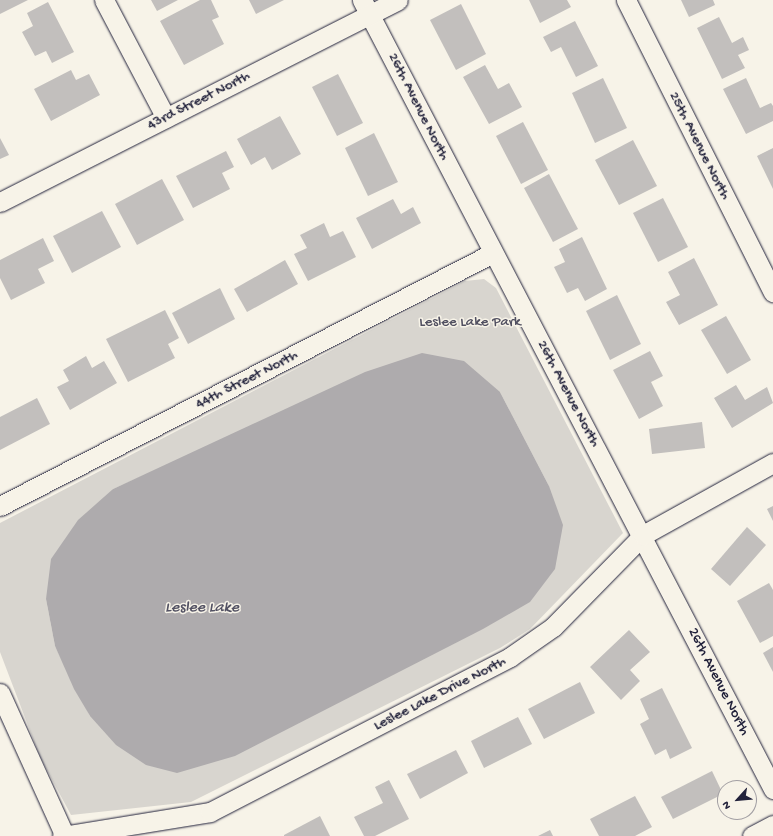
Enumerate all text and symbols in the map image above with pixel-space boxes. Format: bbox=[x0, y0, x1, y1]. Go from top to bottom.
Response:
street label: 26th Avenue North bbox=[383, 50, 453, 164]
street label: 43rd Street North bbox=[145, 67, 253, 135]
street label: 25th Avenue North bbox=[664, 89, 734, 203]
park label: Leslee Lake Park bbox=[419, 314, 521, 332]
street label: 26th Avenue North bbox=[532, 337, 604, 451]
street label: 44th Street North bbox=[193, 346, 301, 414]
water label: Leslee Lake bbox=[165, 599, 239, 619]
street label: 26th Avenue North bbox=[683, 625, 753, 739]
street label: Leslee Lake Drive North bbox=[371, 653, 509, 735]
north arrow bbox=[717, 780, 757, 820]
text: N bbox=[720, 799, 734, 811]

